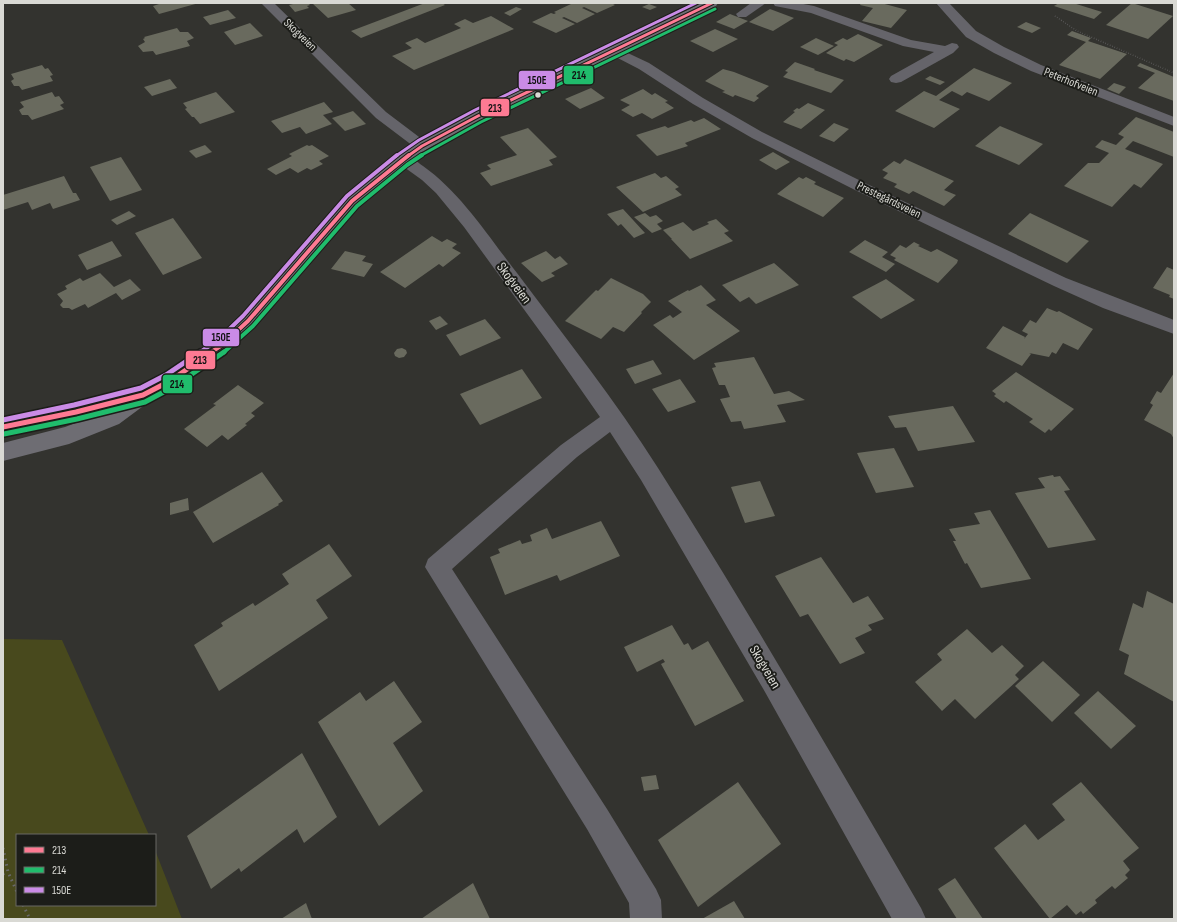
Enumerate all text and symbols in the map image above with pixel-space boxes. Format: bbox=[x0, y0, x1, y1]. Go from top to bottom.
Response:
street label: Skogveien bbox=[280, 15, 320, 55]
street label: Peterhofveien bbox=[1042, 64, 1100, 100]
line badge: 214 bbox=[563, 65, 594, 85]
text: 214 bbox=[572, 69, 586, 82]
line badge: 150E bbox=[518, 70, 556, 90]
text: 150E bbox=[527, 74, 547, 87]
unlabelled marker bbox=[533, 90, 543, 100]
line badge: 213 bbox=[480, 98, 510, 117]
text: 213 bbox=[488, 102, 502, 115]
street label: Prestegårdsveien bbox=[855, 178, 923, 222]
street label: Skogveien bbox=[493, 259, 535, 307]
line badge: 150E bbox=[202, 328, 240, 347]
text: 150E bbox=[211, 331, 231, 344]
line badge: 213 bbox=[185, 350, 216, 370]
text: 213 bbox=[193, 354, 207, 367]
line badge: 214 bbox=[162, 374, 193, 394]
text: 214 bbox=[170, 378, 184, 391]
street label: Skogveien bbox=[746, 642, 784, 692]
legend bbox=[16, 834, 156, 906]
text: 213 bbox=[52, 843, 66, 858]
text: 214 bbox=[52, 863, 66, 878]
text: 150E bbox=[52, 883, 71, 898]

